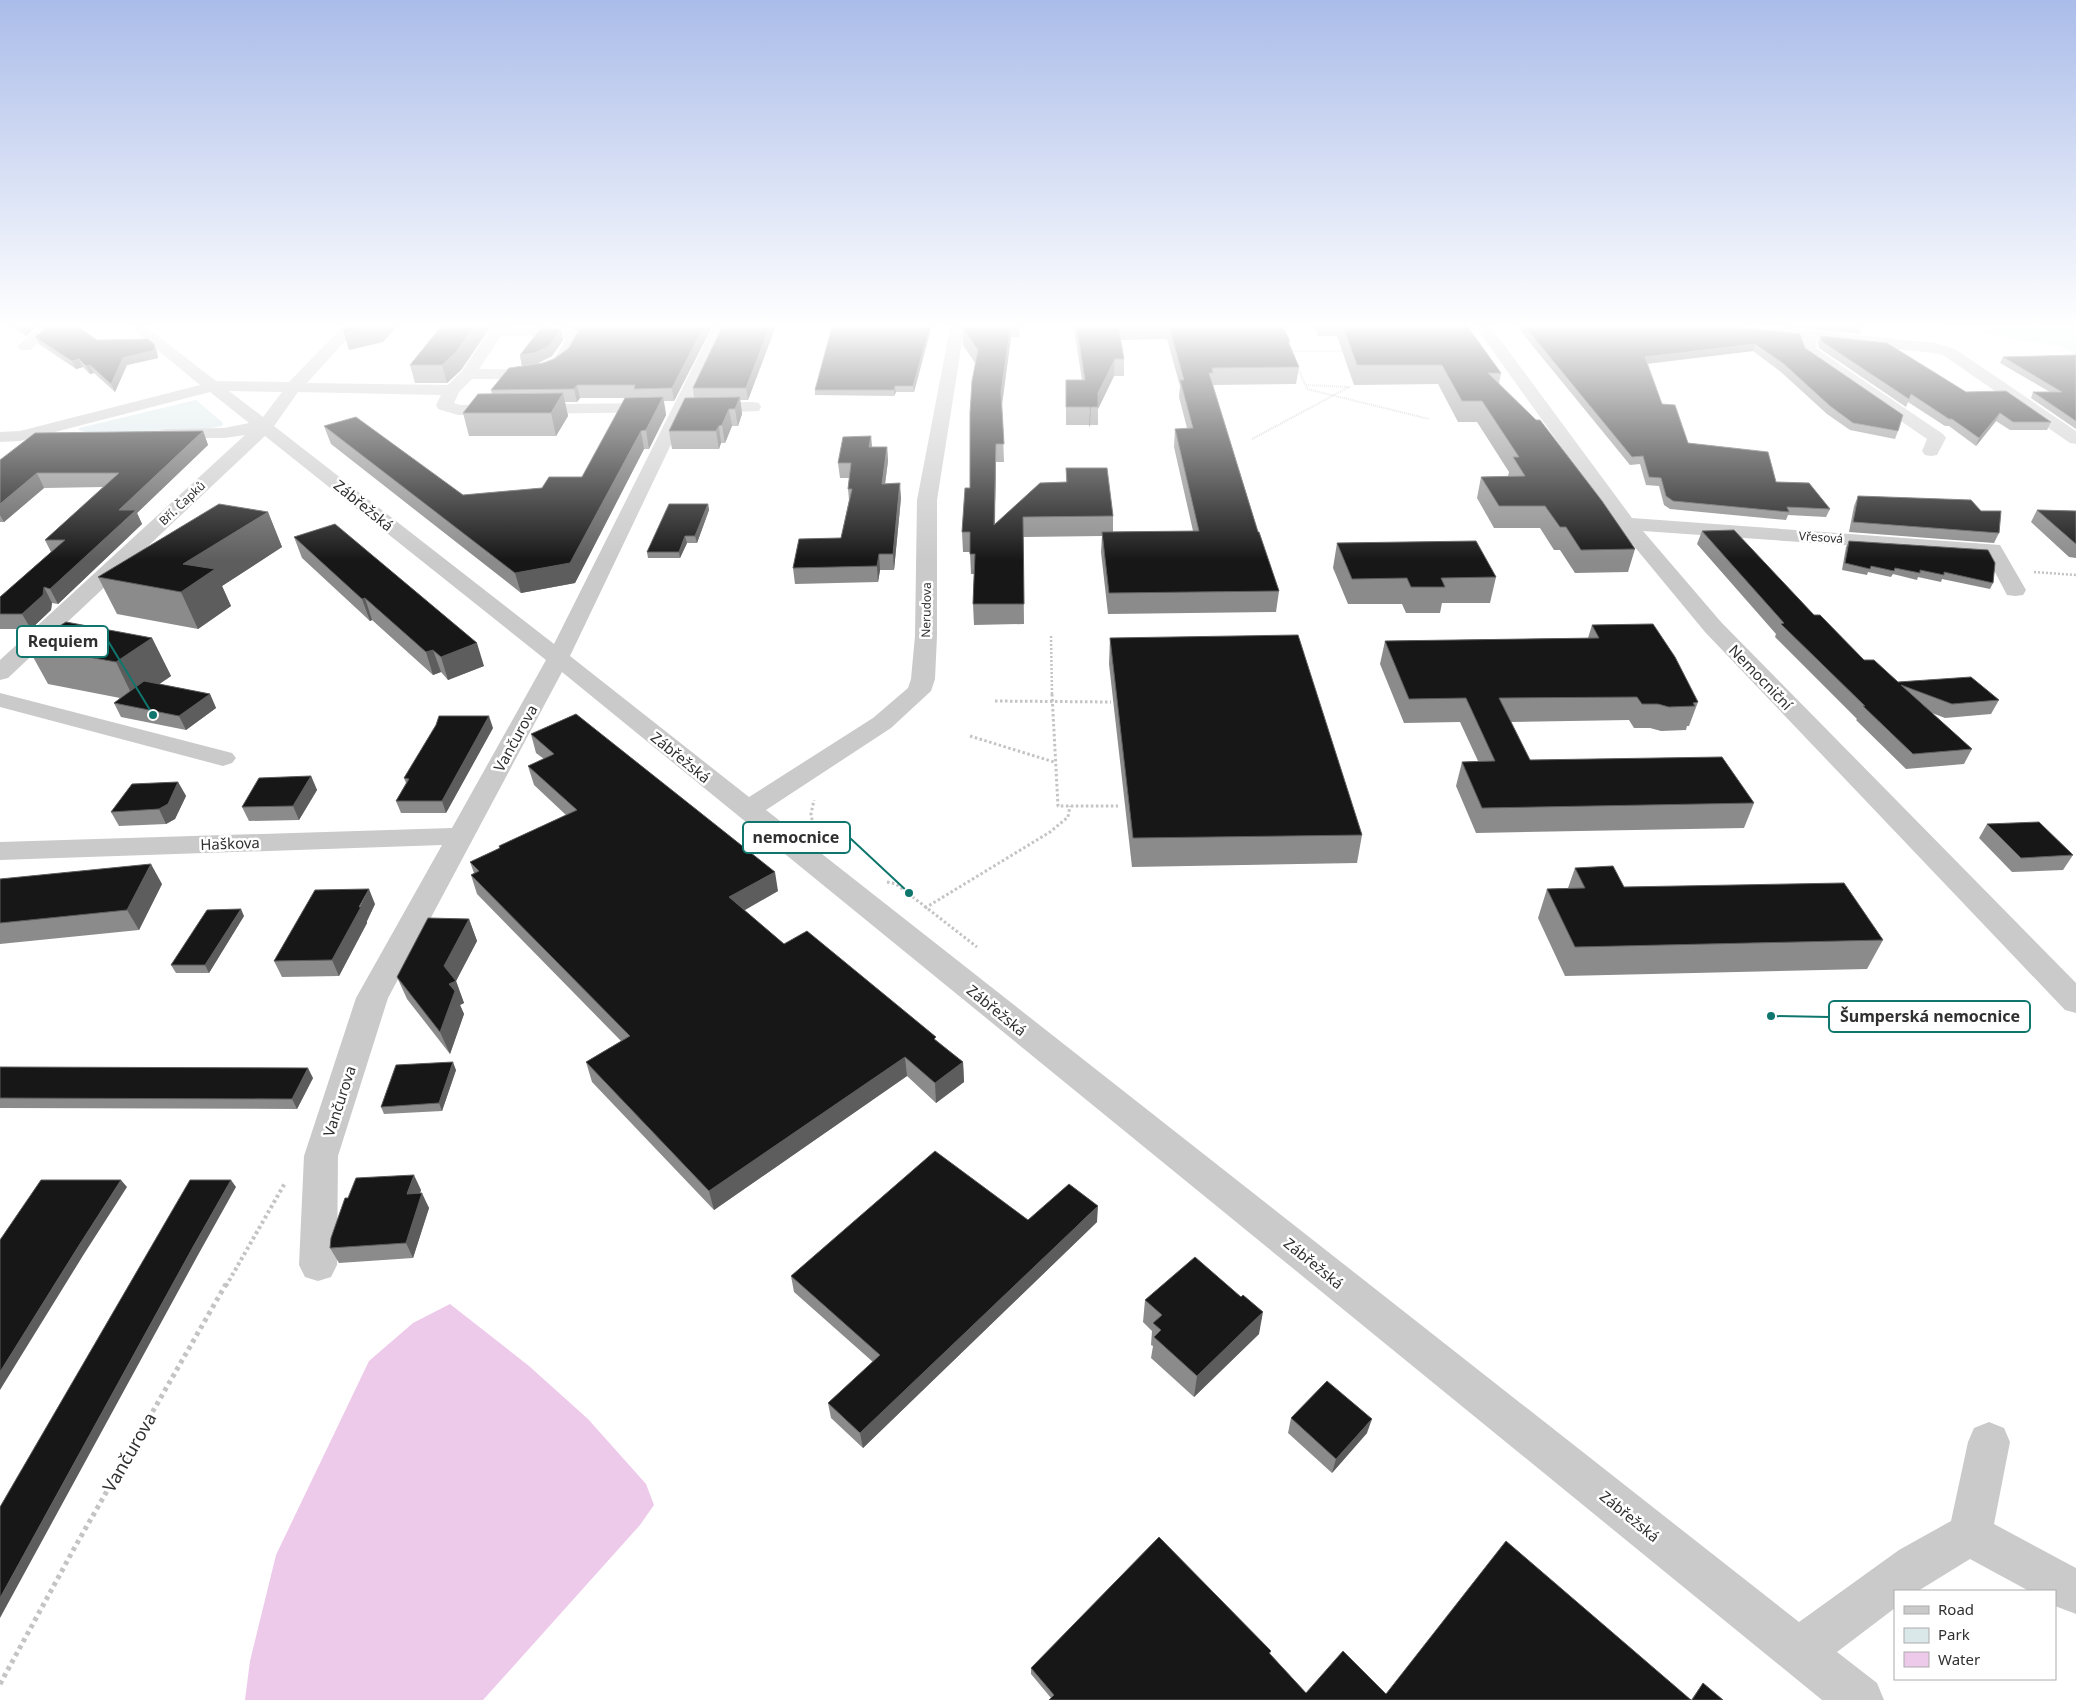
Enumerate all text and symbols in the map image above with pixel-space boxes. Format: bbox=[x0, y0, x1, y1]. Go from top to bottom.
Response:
street label: Zábřežská bbox=[330, 475, 398, 535]
street label: Bří. Čapků bbox=[155, 477, 209, 529]
street label: Vřesová bbox=[1798, 527, 1844, 547]
street label: Nerudova bbox=[917, 582, 935, 638]
callout: Requiem bbox=[17, 626, 108, 657]
text: Requiem bbox=[28, 630, 98, 652]
street label: Nemocniční bbox=[1725, 640, 1798, 715]
street label: Vančurova bbox=[488, 701, 542, 775]
street label: Zábřežská bbox=[647, 727, 715, 787]
callout: nemocnice bbox=[743, 822, 850, 853]
text: nemocnice bbox=[753, 826, 839, 848]
street label: Haškova bbox=[200, 832, 260, 854]
street label: Zábřežská bbox=[963, 980, 1031, 1040]
callout: Šumperská nemocnice bbox=[1829, 1001, 2030, 1032]
text: Šumperská nemocnice bbox=[1840, 1005, 2020, 1027]
street label: Vančurova bbox=[318, 1063, 360, 1139]
street label: Zábřežská bbox=[1280, 1233, 1348, 1293]
street label: Vančurova bbox=[97, 1408, 161, 1496]
street label: Zábřežská bbox=[1596, 1486, 1664, 1546]
legend bbox=[1894, 1590, 2056, 1680]
text: Road bbox=[1938, 1599, 1974, 1619]
text: Park bbox=[1938, 1624, 1970, 1644]
text: Water bbox=[1938, 1649, 1980, 1669]

